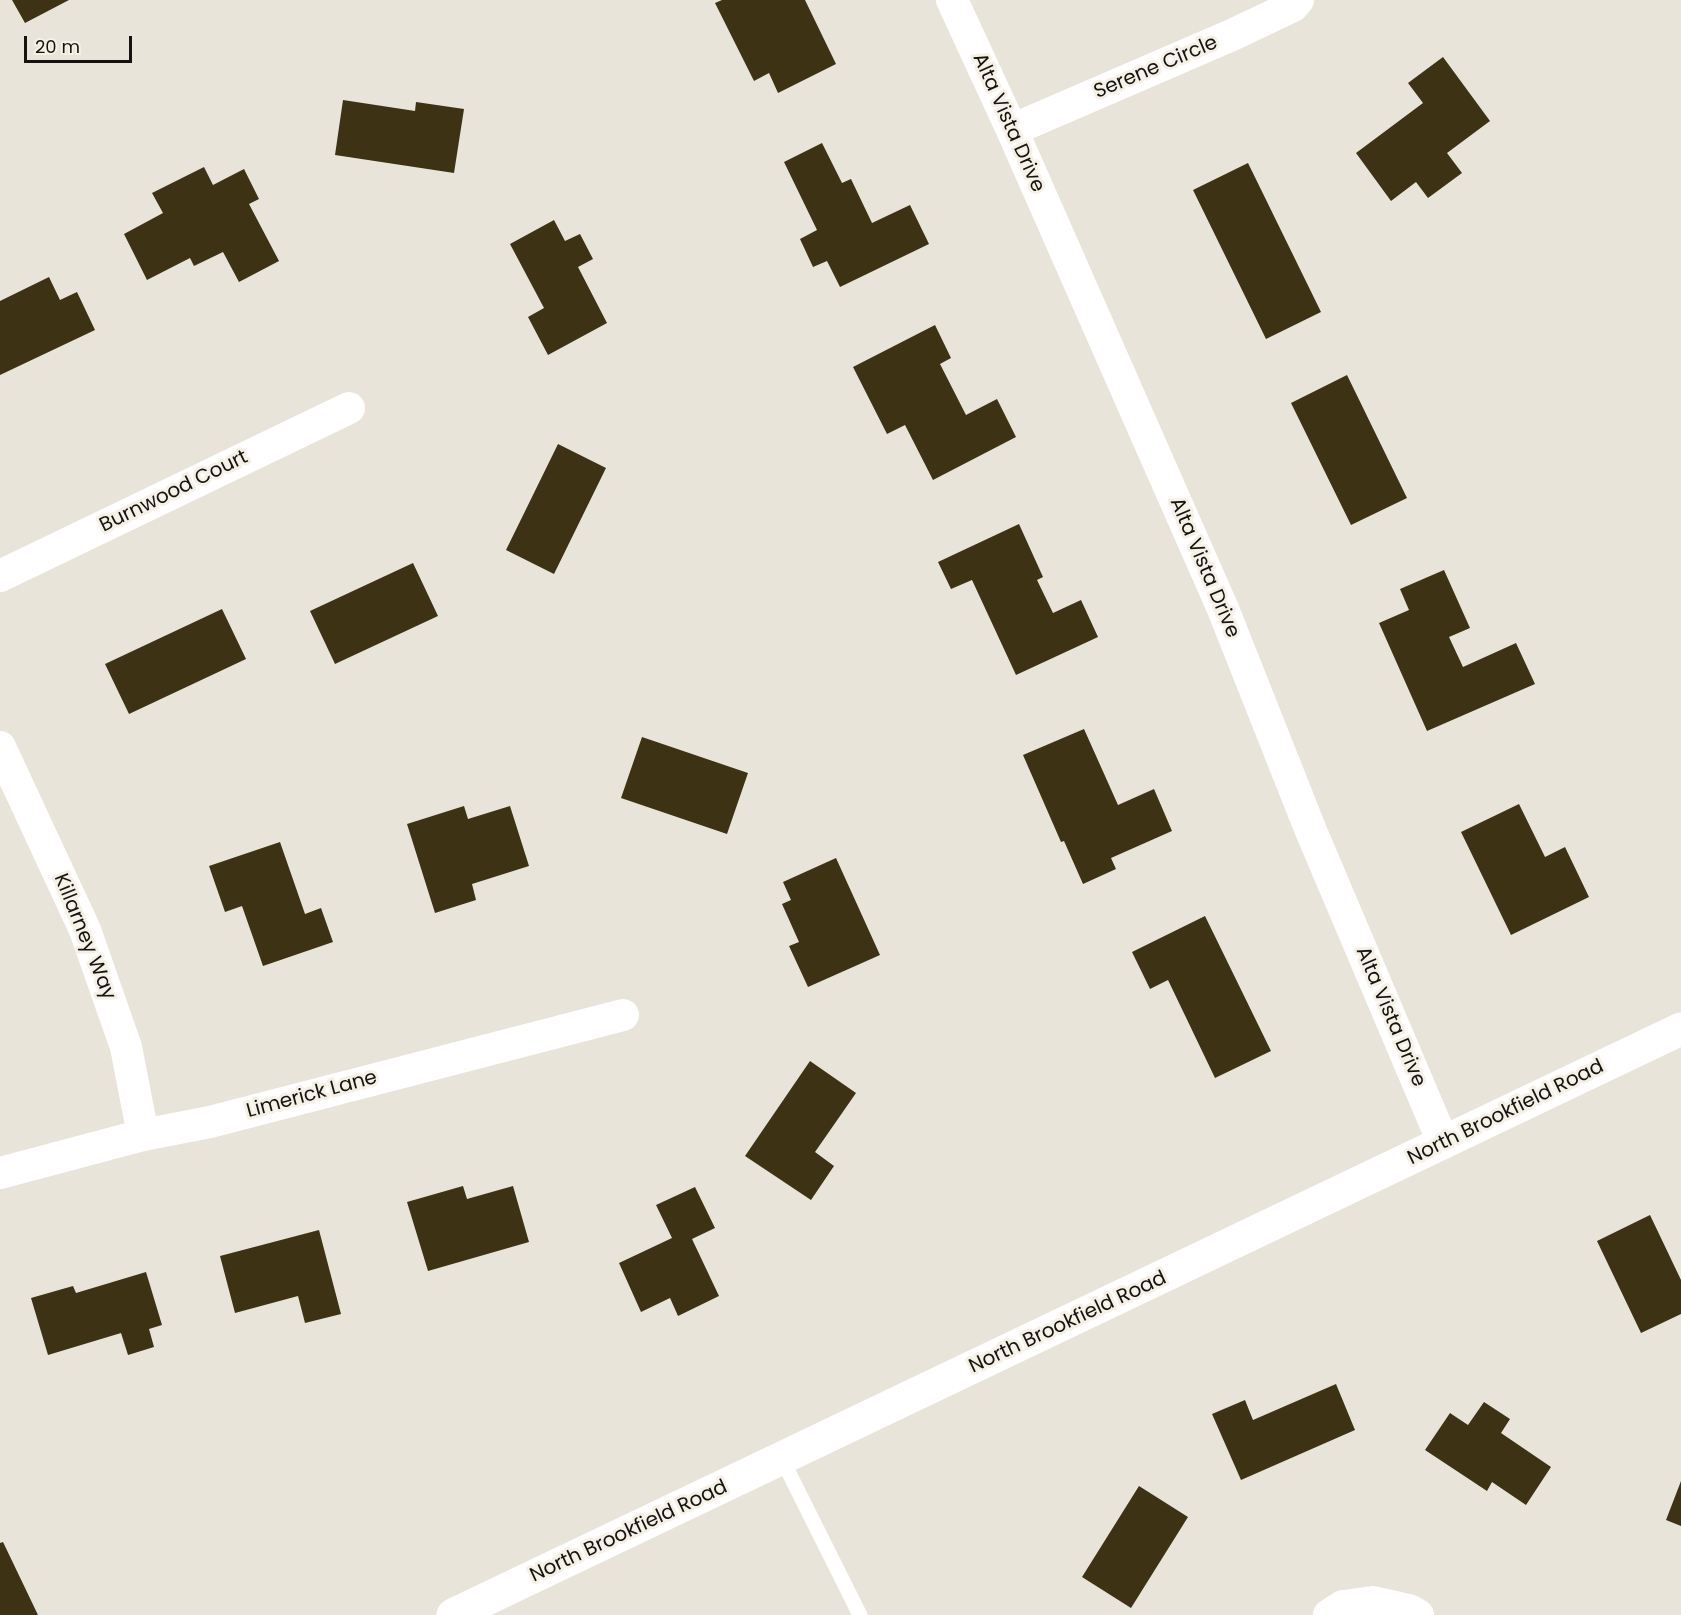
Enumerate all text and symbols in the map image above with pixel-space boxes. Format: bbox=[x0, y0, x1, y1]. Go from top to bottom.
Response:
scale bar bbox=[27, 24, 135, 62]
street label: Serene Circle bbox=[1091, 31, 1221, 105]
text: 20 m bbox=[35, 34, 80, 59]
street label: Alta Vista Drive bbox=[967, 50, 1049, 196]
street label: Burnwood Court bbox=[96, 446, 252, 538]
street label: Alta Vista Drive bbox=[1164, 494, 1244, 642]
street label: Killarney Way bbox=[48, 870, 120, 1004]
street label: Alta Vista Drive bbox=[1350, 943, 1430, 1091]
street label: North Brookfield Road bbox=[1404, 1055, 1608, 1171]
street label: Limerick Lane bbox=[244, 1066, 380, 1124]
street label: North Brookfield Road bbox=[965, 1267, 1171, 1379]
street label: North Brookfield Road bbox=[526, 1476, 732, 1588]

